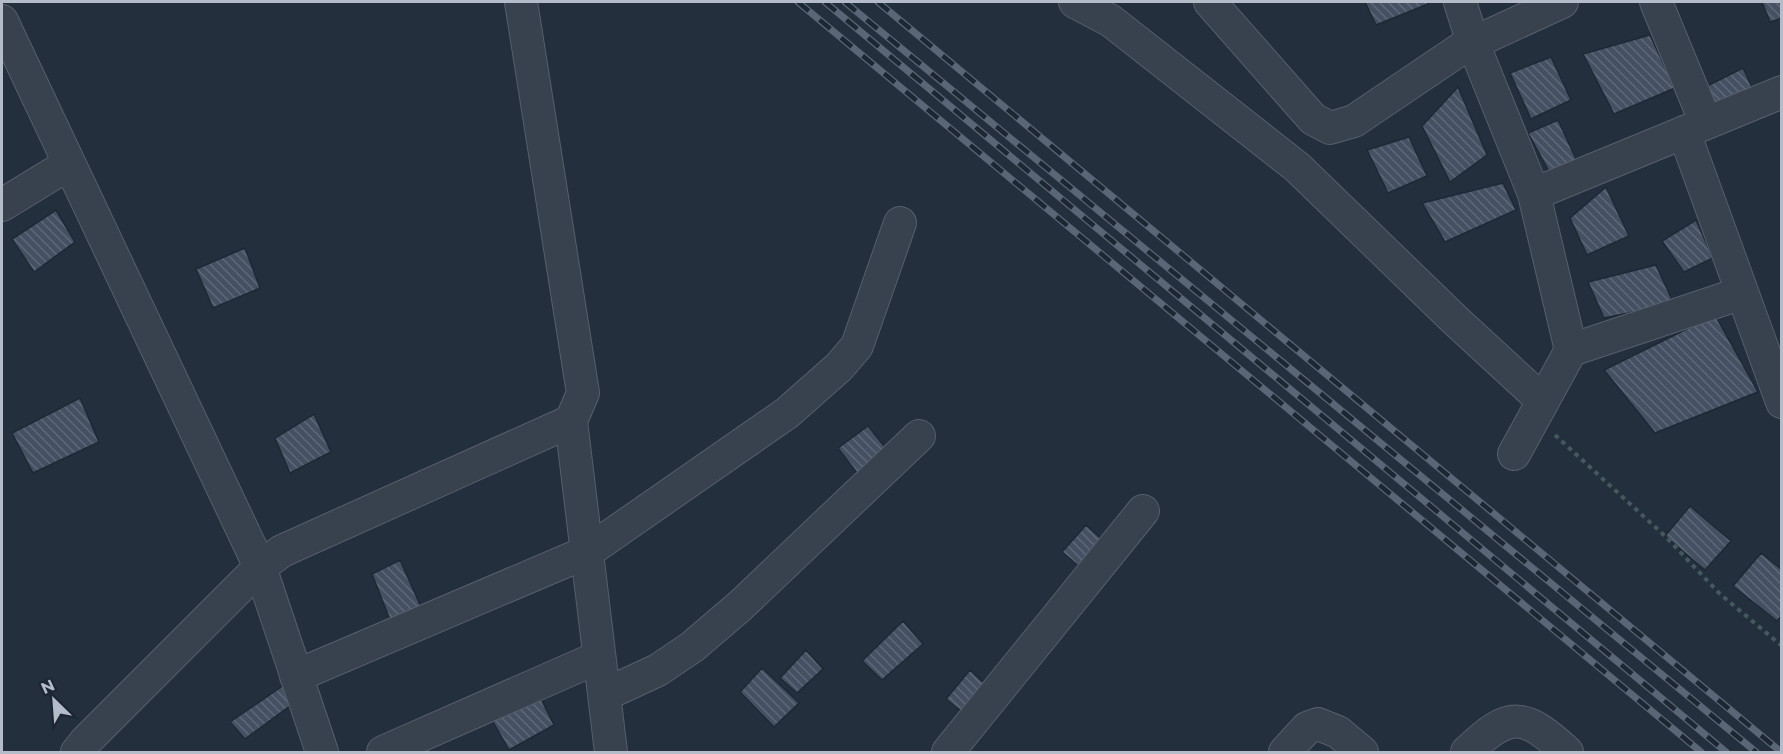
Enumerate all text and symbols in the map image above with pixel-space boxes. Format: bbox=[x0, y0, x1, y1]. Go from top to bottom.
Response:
north arrow bbox=[24, 670, 84, 730]
text: N bbox=[38, 676, 58, 698]

